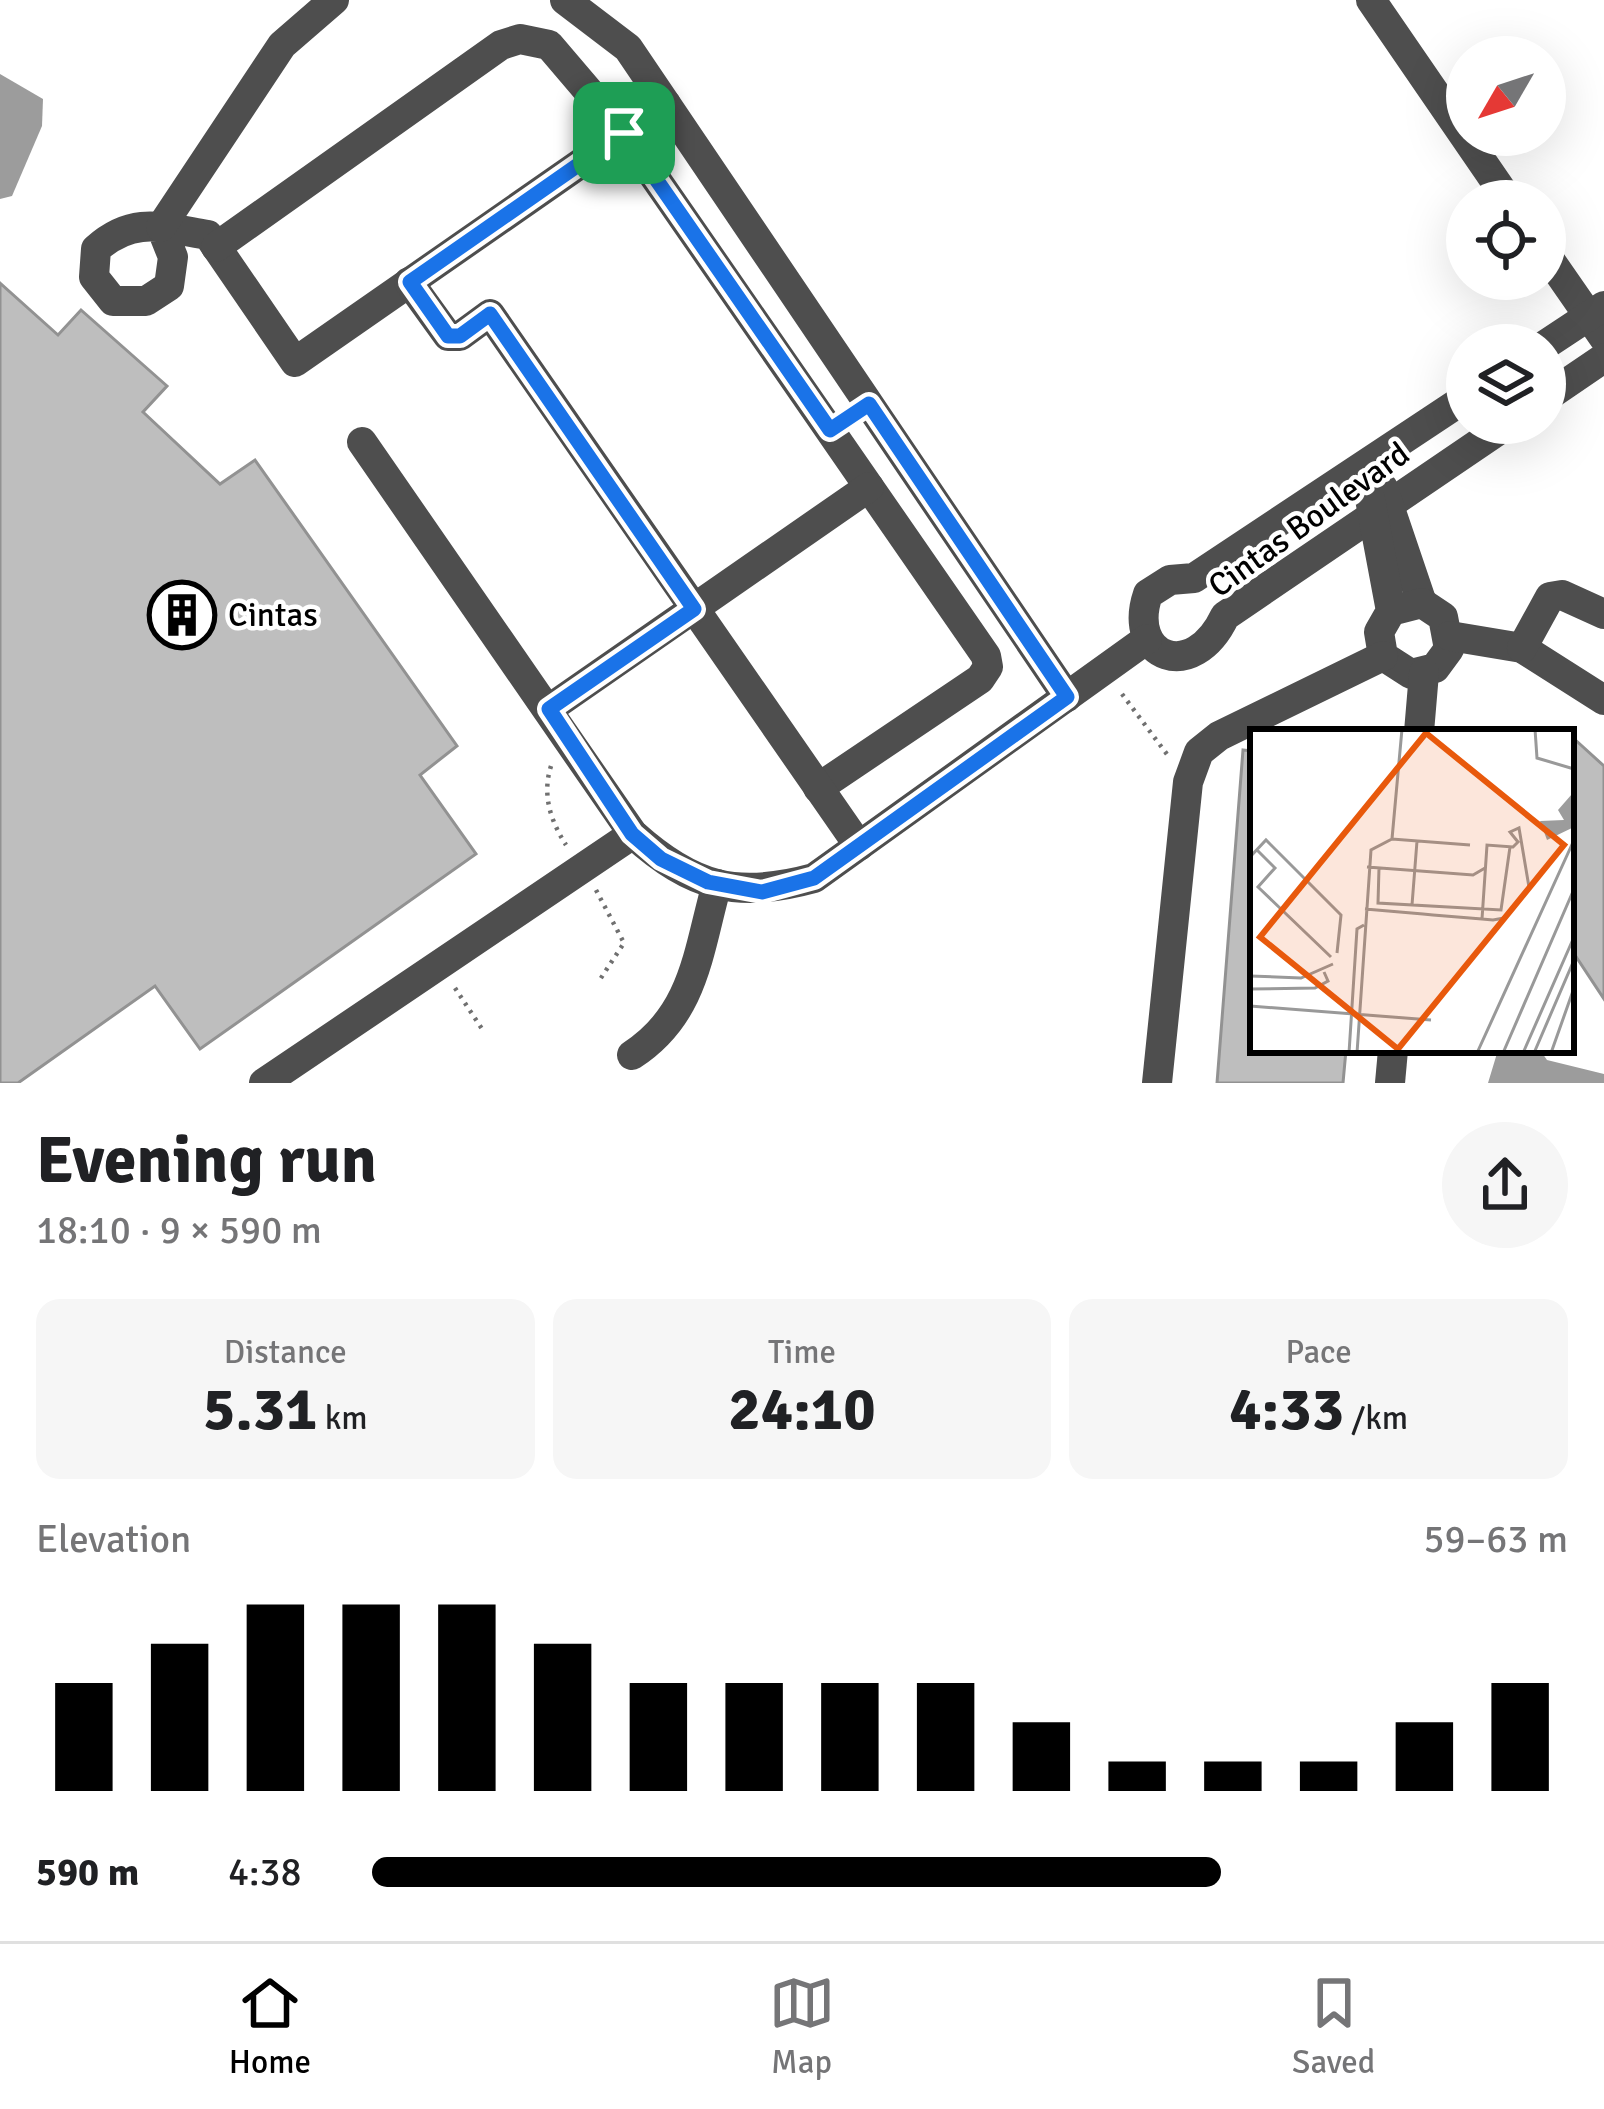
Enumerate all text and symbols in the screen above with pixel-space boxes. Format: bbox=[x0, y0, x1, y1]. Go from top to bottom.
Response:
north arrow bbox=[1446, 36, 1566, 156]
map controls bbox=[1446, 36, 1566, 444]
pin bbox=[573, 82, 675, 184]
icon: arrive bbox=[591, 100, 657, 166]
button: locate bbox=[1446, 180, 1566, 300]
button: layers bbox=[1446, 324, 1566, 444]
street label: Cintas Boulevard bbox=[1200, 433, 1418, 607]
building icon: Cintas bbox=[147, 580, 217, 650]
place label: Cintas bbox=[228, 595, 318, 636]
inset map bbox=[1250, 729, 1574, 1053]
text: Evening run bbox=[36, 1120, 377, 1201]
button: share bbox=[1442, 1122, 1568, 1248]
text: 18:10 · 9 × 590 m bbox=[36, 1206, 322, 1254]
text: Distance bbox=[224, 1332, 347, 1373]
text: Time bbox=[768, 1332, 836, 1373]
text: Pace bbox=[1285, 1332, 1352, 1373]
text: 5.31 bbox=[203, 1373, 317, 1447]
text: 24:10 bbox=[728, 1373, 876, 1447]
text: 4:33 bbox=[1229, 1373, 1344, 1447]
text: km bbox=[317, 1398, 368, 1439]
text: /km bbox=[1344, 1398, 1408, 1439]
text: Elevation bbox=[36, 1515, 191, 1563]
text: 59–63 m bbox=[1423, 1515, 1568, 1563]
text: 590 m bbox=[36, 1848, 139, 1896]
text: 4:38 bbox=[228, 1848, 302, 1896]
tab: Home bbox=[229, 1970, 311, 2083]
tab: Map bbox=[769, 1970, 835, 2083]
tab: Saved bbox=[1292, 1970, 1375, 2083]

